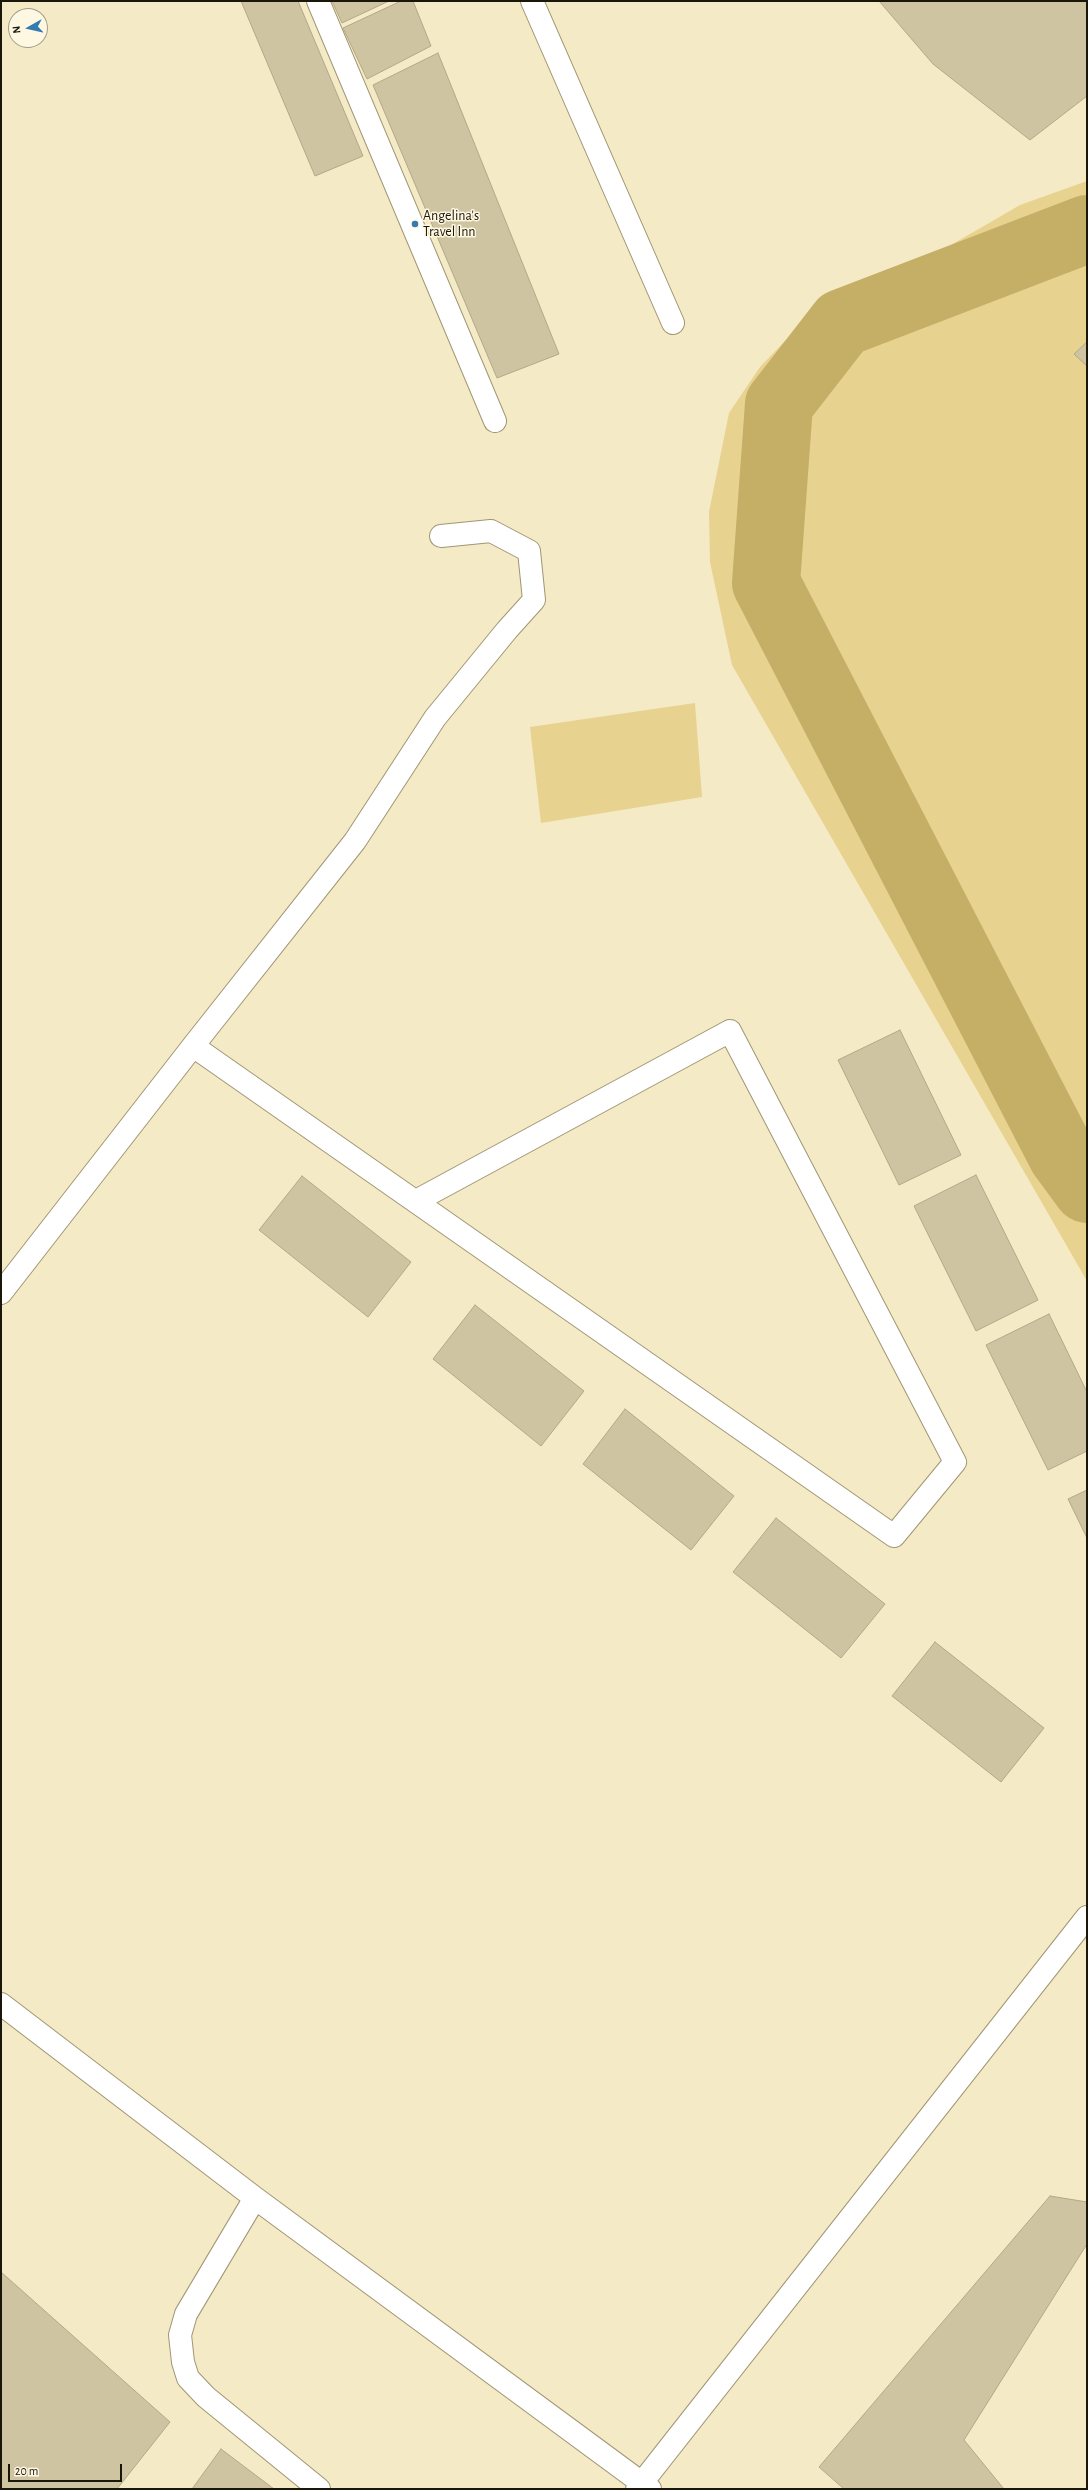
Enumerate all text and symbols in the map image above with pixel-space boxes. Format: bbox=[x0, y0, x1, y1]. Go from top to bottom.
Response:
north arrow bbox=[8, 8, 48, 48]
text: N bbox=[11, 25, 23, 34]
place label: Angelina's Travel Inn bbox=[423, 208, 479, 240]
marker: Angelina's Travel Inn bbox=[410, 219, 420, 229]
scale bar bbox=[10, 2456, 124, 2482]
text: 20 m bbox=[15, 2465, 38, 2477]

